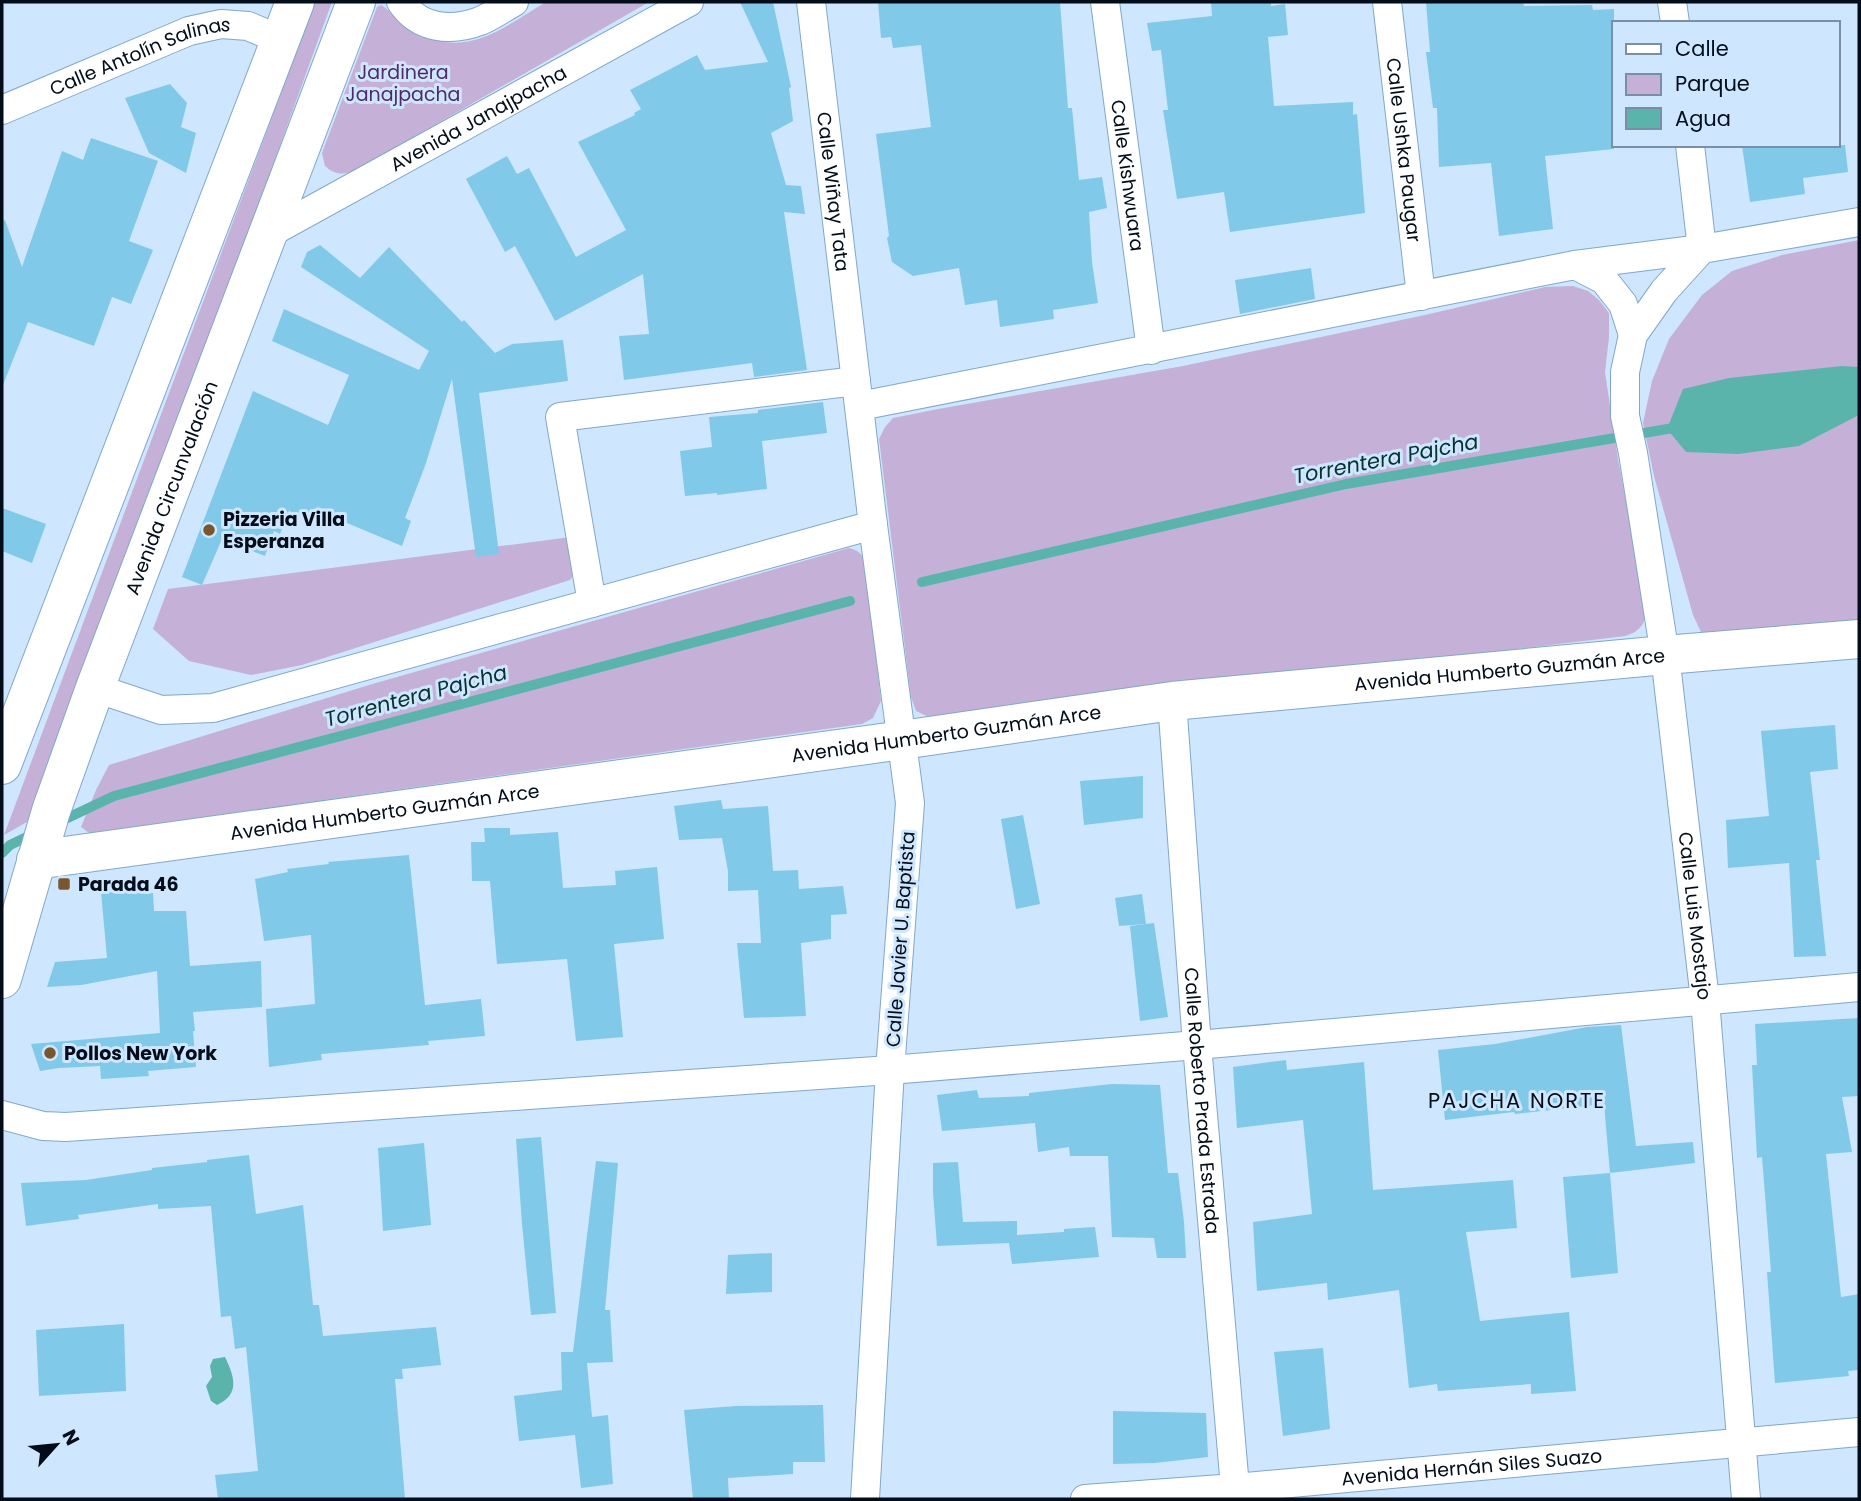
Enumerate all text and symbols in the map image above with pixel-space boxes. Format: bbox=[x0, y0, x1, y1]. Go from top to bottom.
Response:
street label: Calle Antolín Salinas bbox=[45, 11, 232, 102]
legend bbox=[1612, 21, 1840, 147]
text: Calle bbox=[1675, 34, 1729, 63]
street label: Calle Ushka Paugar bbox=[1380, 56, 1428, 244]
park label: Jardinera Janajpacha bbox=[346, 59, 460, 108]
street label: Avenida Janajpacha bbox=[385, 59, 572, 178]
text: Parque bbox=[1675, 69, 1750, 98]
street label: Calle Kishwuara bbox=[1104, 98, 1151, 253]
text: Agua bbox=[1675, 104, 1731, 133]
street label: Calle Wiñay Tata bbox=[810, 110, 856, 273]
street label: Avenida Circunvalación bbox=[119, 377, 225, 599]
water label: Torrentera Pajcha bbox=[1291, 426, 1481, 491]
place label: Pizzeria Villa Esperanza bbox=[223, 506, 345, 555]
marker: Pizzeria Villa Esperanza bbox=[201, 522, 217, 538]
street label: Avenida Humberto Guzmán Arce bbox=[1353, 642, 1666, 698]
water label: Torrentera Pajcha bbox=[321, 657, 510, 734]
street label: Avenida Humberto Guzmán Arce bbox=[790, 698, 1103, 769]
street label: Avenida Humberto Guzmán Arce bbox=[228, 777, 541, 847]
street label: Calle Javier U. Baptista bbox=[879, 830, 922, 1048]
street label: Calle Luis Mostajo bbox=[1672, 830, 1718, 1001]
place label: Parada 46 bbox=[78, 871, 179, 898]
marker: Parada 46 bbox=[56, 876, 72, 892]
street label: Calle Roberto Prada Estrada bbox=[1177, 967, 1226, 1235]
place label: Pollos New York bbox=[64, 1040, 217, 1067]
marker: Pollos New York bbox=[42, 1045, 58, 1061]
district label: PAJCHA NORTE bbox=[1428, 1086, 1606, 1115]
north arrow bbox=[21, 1410, 91, 1480]
text: N bbox=[55, 1425, 86, 1450]
street label: Avenida Hernán Siles Suazo bbox=[1340, 1442, 1603, 1492]

